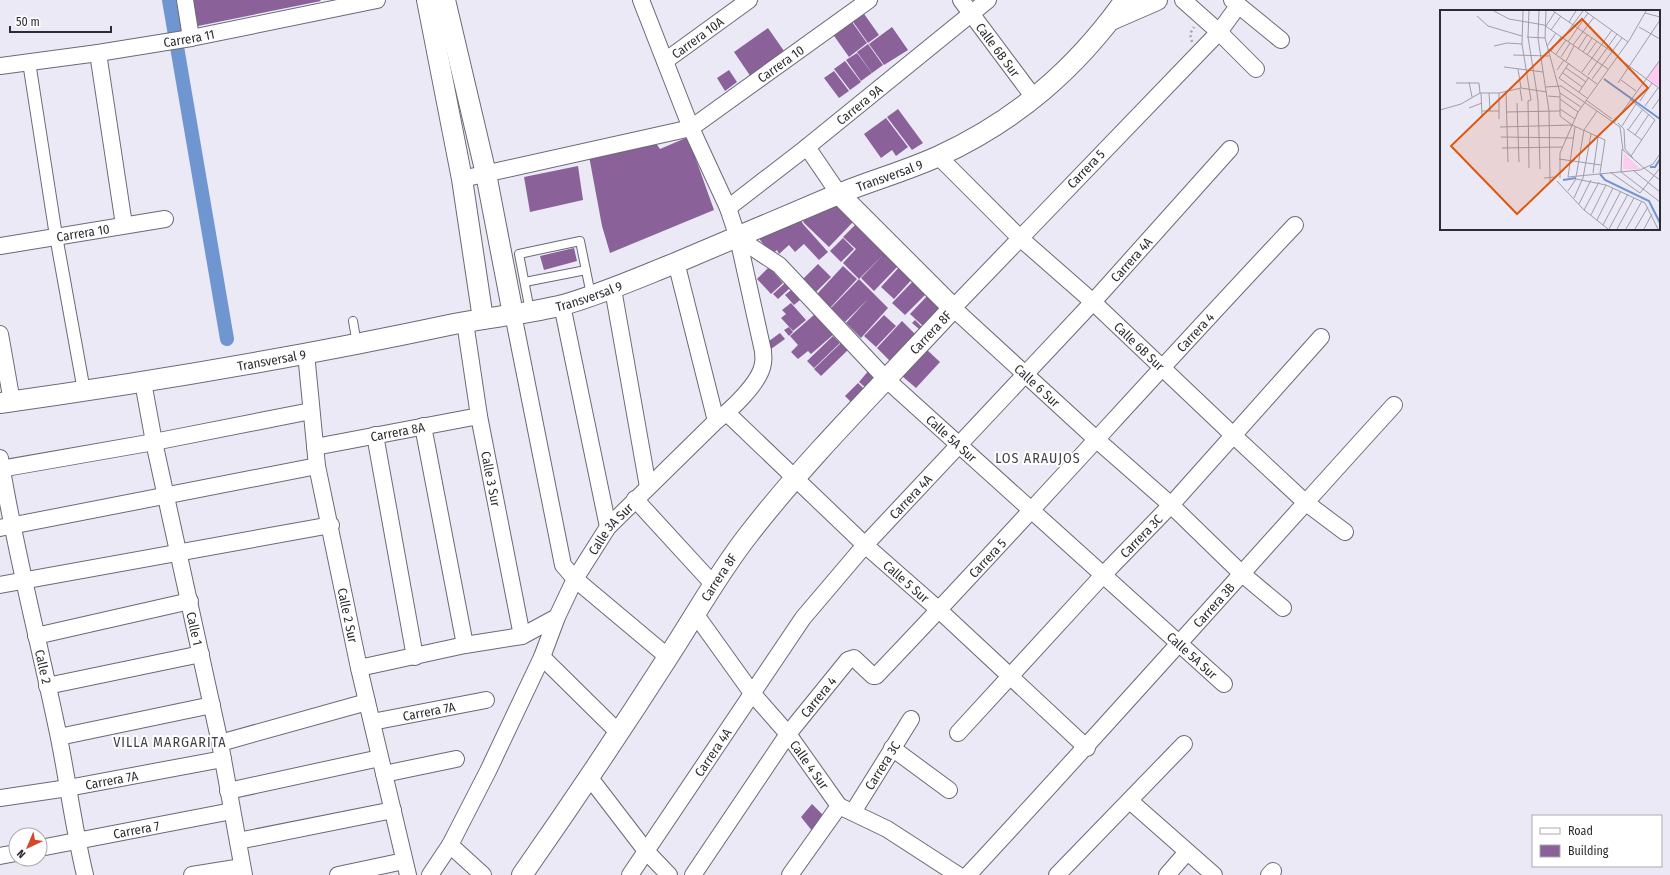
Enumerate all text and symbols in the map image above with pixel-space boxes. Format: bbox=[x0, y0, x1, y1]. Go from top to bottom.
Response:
scale bar bbox=[10, 8, 111, 34]
inset map bbox=[1440, 10, 1660, 230]
street label: Carrera 10A bbox=[669, 14, 726, 61]
text: 50 m bbox=[16, 15, 40, 29]
street label: Calle 6B Sur bbox=[973, 20, 1023, 80]
street label: Carrera 11 bbox=[162, 26, 216, 50]
street label: Carrera 10 bbox=[755, 42, 807, 85]
street label: Carrera 9A bbox=[833, 81, 885, 128]
street label: Carrera 5 bbox=[1064, 147, 1108, 191]
street label: Transversal 9 bbox=[854, 156, 925, 194]
street label: Carrera 10 bbox=[55, 221, 111, 244]
street label: Carrera 4A bbox=[1107, 234, 1155, 285]
street label: Transversal 9 bbox=[554, 278, 624, 314]
street label: Carrera 8F bbox=[906, 307, 954, 357]
street label: Carrera 4 bbox=[1173, 309, 1217, 355]
street label: Calle 6B Sur bbox=[1111, 319, 1168, 374]
street label: Transversal 9 bbox=[236, 346, 307, 373]
street label: Calle 6 Sur bbox=[1012, 361, 1064, 410]
street label: Calle 5A Sur bbox=[923, 412, 980, 465]
street label: Carrera 8A bbox=[369, 419, 426, 444]
street label: Calle 3 Sur bbox=[479, 450, 504, 508]
district label: LOS ARAUJOS bbox=[995, 450, 1081, 467]
street label: Carrera 4A bbox=[886, 471, 935, 522]
street label: Calle 3A Sur bbox=[585, 499, 636, 557]
street label: Carrera 3C bbox=[1117, 511, 1166, 561]
street label: Carrera 5 bbox=[966, 535, 1009, 580]
street label: Carrera 8F bbox=[698, 550, 740, 604]
street label: Calle 5 Sur bbox=[880, 557, 933, 606]
street label: Carrera 3B bbox=[1190, 580, 1237, 630]
street label: Calle 2 Sur bbox=[335, 587, 361, 644]
street label: Calle 1 bbox=[184, 610, 206, 647]
street label: Calle 5A Sur bbox=[1164, 629, 1221, 682]
street label: Calle 2 bbox=[32, 648, 55, 685]
street label: Carrera 4 bbox=[797, 673, 839, 720]
street label: Carrera 7A bbox=[401, 699, 457, 723]
street label: Carrera 4A bbox=[691, 725, 734, 779]
district label: VILLA MARGARITA bbox=[113, 734, 227, 751]
street label: Calle 4 Sur bbox=[787, 737, 832, 792]
street label: Carrera 3C bbox=[861, 738, 903, 792]
street label: Carrera 7A bbox=[84, 768, 139, 792]
legend bbox=[1532, 815, 1662, 867]
street label: Carrera 7 bbox=[112, 818, 161, 841]
text: Road bbox=[1568, 824, 1593, 838]
north arrow bbox=[8, 827, 48, 867]
text: Building bbox=[1568, 844, 1609, 858]
text: N bbox=[15, 847, 28, 861]

